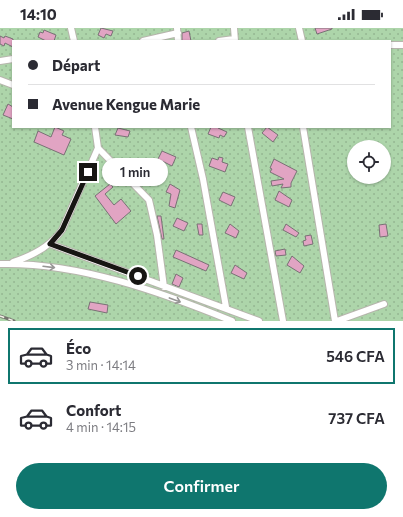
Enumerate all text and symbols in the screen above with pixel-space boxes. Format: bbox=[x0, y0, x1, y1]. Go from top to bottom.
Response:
text: 14:10 bbox=[20, 5, 57, 23]
text: Départ bbox=[52, 56, 100, 74]
text: Avenue Kengue Marie bbox=[52, 95, 200, 113]
map controls bbox=[347, 140, 391, 184]
button: locate bbox=[347, 140, 391, 184]
callout: 1 min bbox=[102, 158, 168, 186]
route end bbox=[79, 163, 97, 181]
text: 1 min bbox=[120, 164, 150, 180]
one-way arrow bbox=[42, 263, 55, 271]
route start bbox=[129, 267, 147, 285]
one-way arrow bbox=[168, 296, 180, 304]
icon: car bbox=[18, 338, 54, 374]
text: Éco bbox=[66, 339, 91, 357]
text: 546 CFA bbox=[326, 347, 385, 365]
text: 3 min · 14:14 bbox=[66, 357, 136, 373]
icon: car bbox=[18, 400, 54, 436]
text: Confort bbox=[66, 401, 121, 419]
text: 737 CFA bbox=[328, 409, 385, 427]
text: 4 min · 14:15 bbox=[66, 419, 136, 435]
button: Confirmer bbox=[16, 463, 387, 509]

